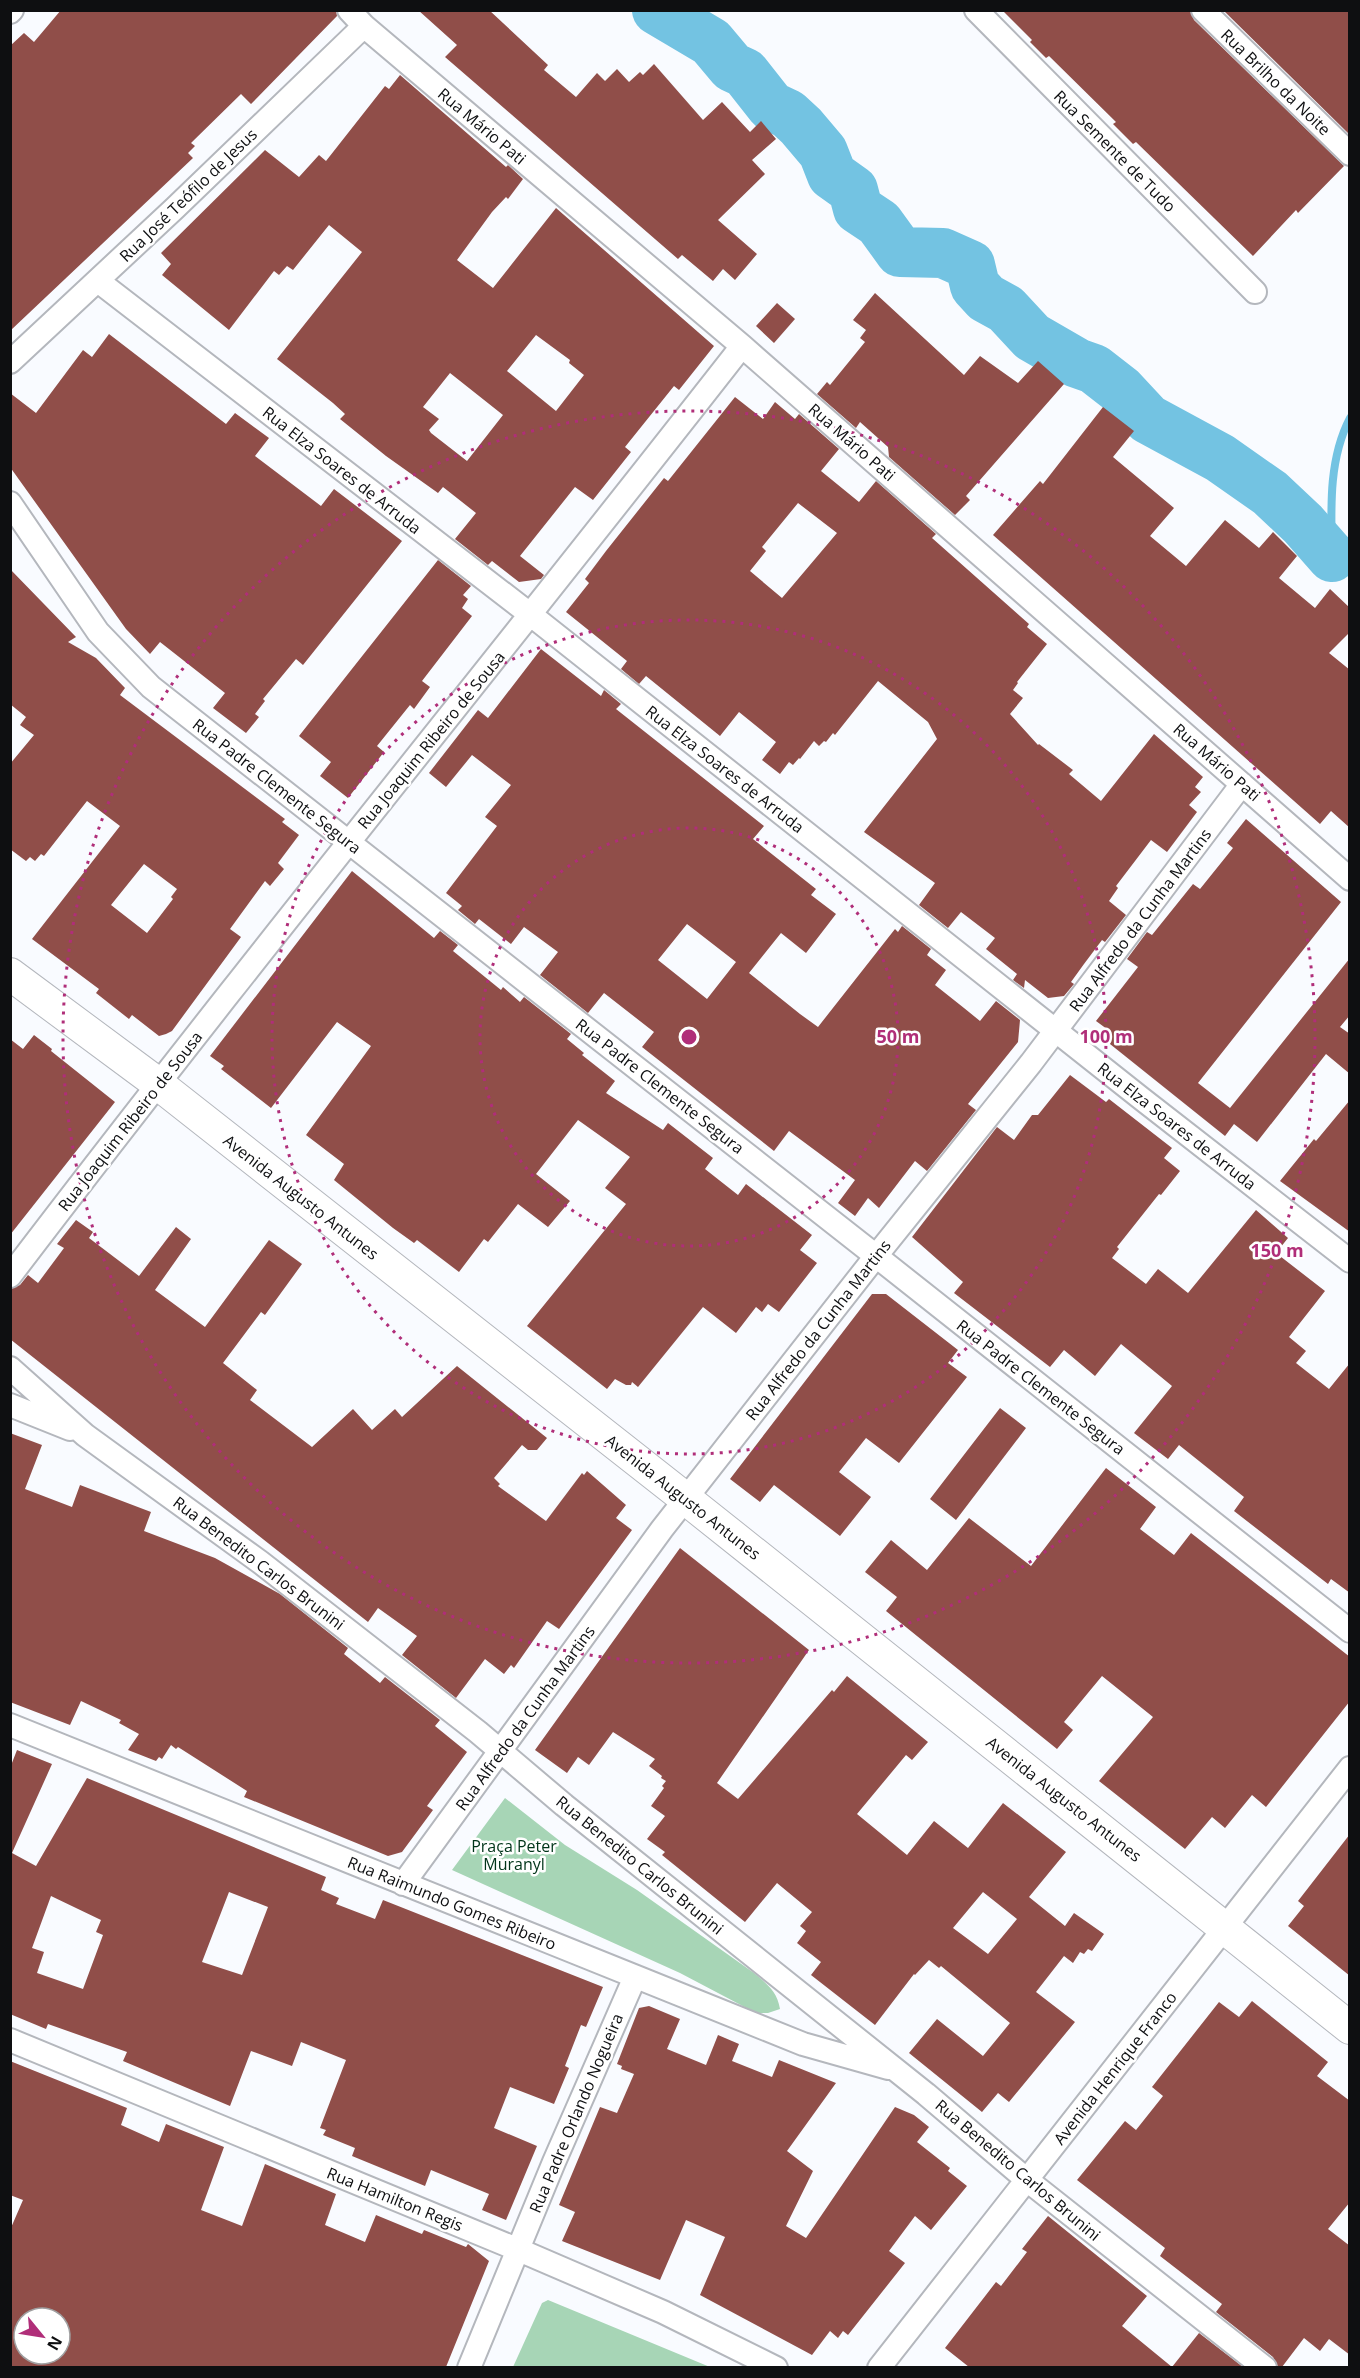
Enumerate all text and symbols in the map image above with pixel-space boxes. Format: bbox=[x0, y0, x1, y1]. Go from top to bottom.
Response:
street label: Rua Brilho da Noite bbox=[1216, 24, 1336, 140]
street label: Rua Mário Pati bbox=[433, 83, 531, 169]
street label: Rua Semente de Tudo bbox=[1049, 85, 1181, 217]
street label: Rua José Teófilo de Jesus bbox=[114, 123, 262, 267]
street label: Rua Mário Pati bbox=[804, 398, 900, 486]
street label: Rua Elza Soares de Arruda bbox=[258, 401, 426, 539]
street label: Rua Joaquim Ribeiro de Sousa bbox=[352, 646, 510, 834]
street label: Rua Elza Soares de Arruda bbox=[641, 700, 809, 838]
street label: Rua Padre Clemente Segura bbox=[188, 713, 366, 859]
street label: Rua Mário Pati bbox=[1169, 718, 1265, 806]
street label: Rua Alfredo da Cunha Martins bbox=[1064, 824, 1216, 1016]
street label: Rua Padre Clemente Segura bbox=[571, 1013, 749, 1159]
text: 50 m bbox=[877, 1024, 919, 1048]
text: 100 m bbox=[1079, 1024, 1133, 1048]
street label: Rua Joaquim Ribeiro de Sousa bbox=[53, 1026, 207, 1216]
centre of rings bbox=[679, 1027, 699, 1047]
street label: Rua Elza Soares de Arruda bbox=[1093, 1057, 1261, 1195]
street label: Avenida Augusto Antunes bbox=[219, 1129, 383, 1265]
street label: Rua Alfredo da Cunha Martins bbox=[740, 1235, 896, 1425]
text: 150 m bbox=[1250, 1238, 1304, 1262]
street label: Rua Padre Clemente Segura bbox=[952, 1314, 1130, 1460]
street label: Avenida Augusto Antunes bbox=[601, 1429, 765, 1565]
street label: Rua Benedito Carlos Brunini bbox=[169, 1491, 349, 1635]
street label: Rua Alfredo da Cunha Martins bbox=[450, 1621, 600, 1815]
street label: Avenida Augusto Antunes bbox=[982, 1731, 1146, 1867]
street label: Rua Benedito Carlos Brunini bbox=[552, 1791, 728, 1939]
park label: Praça Peter Muranyl bbox=[471, 1835, 557, 1875]
street label: Rua Raimundo Gomes Ribeiro bbox=[344, 1851, 560, 1955]
street label: Avenida Henrique Franco bbox=[1048, 1987, 1182, 2149]
street label: Rua Padre Orlando Nogueira bbox=[524, 2010, 628, 2216]
street label: Rua Benedito Carlos Brunini bbox=[931, 2094, 1105, 2246]
street label: Rua Hamilton Regis bbox=[324, 2162, 466, 2236]
north arrow bbox=[12, 2306, 72, 2366]
text: N bbox=[42, 2332, 68, 2355]

